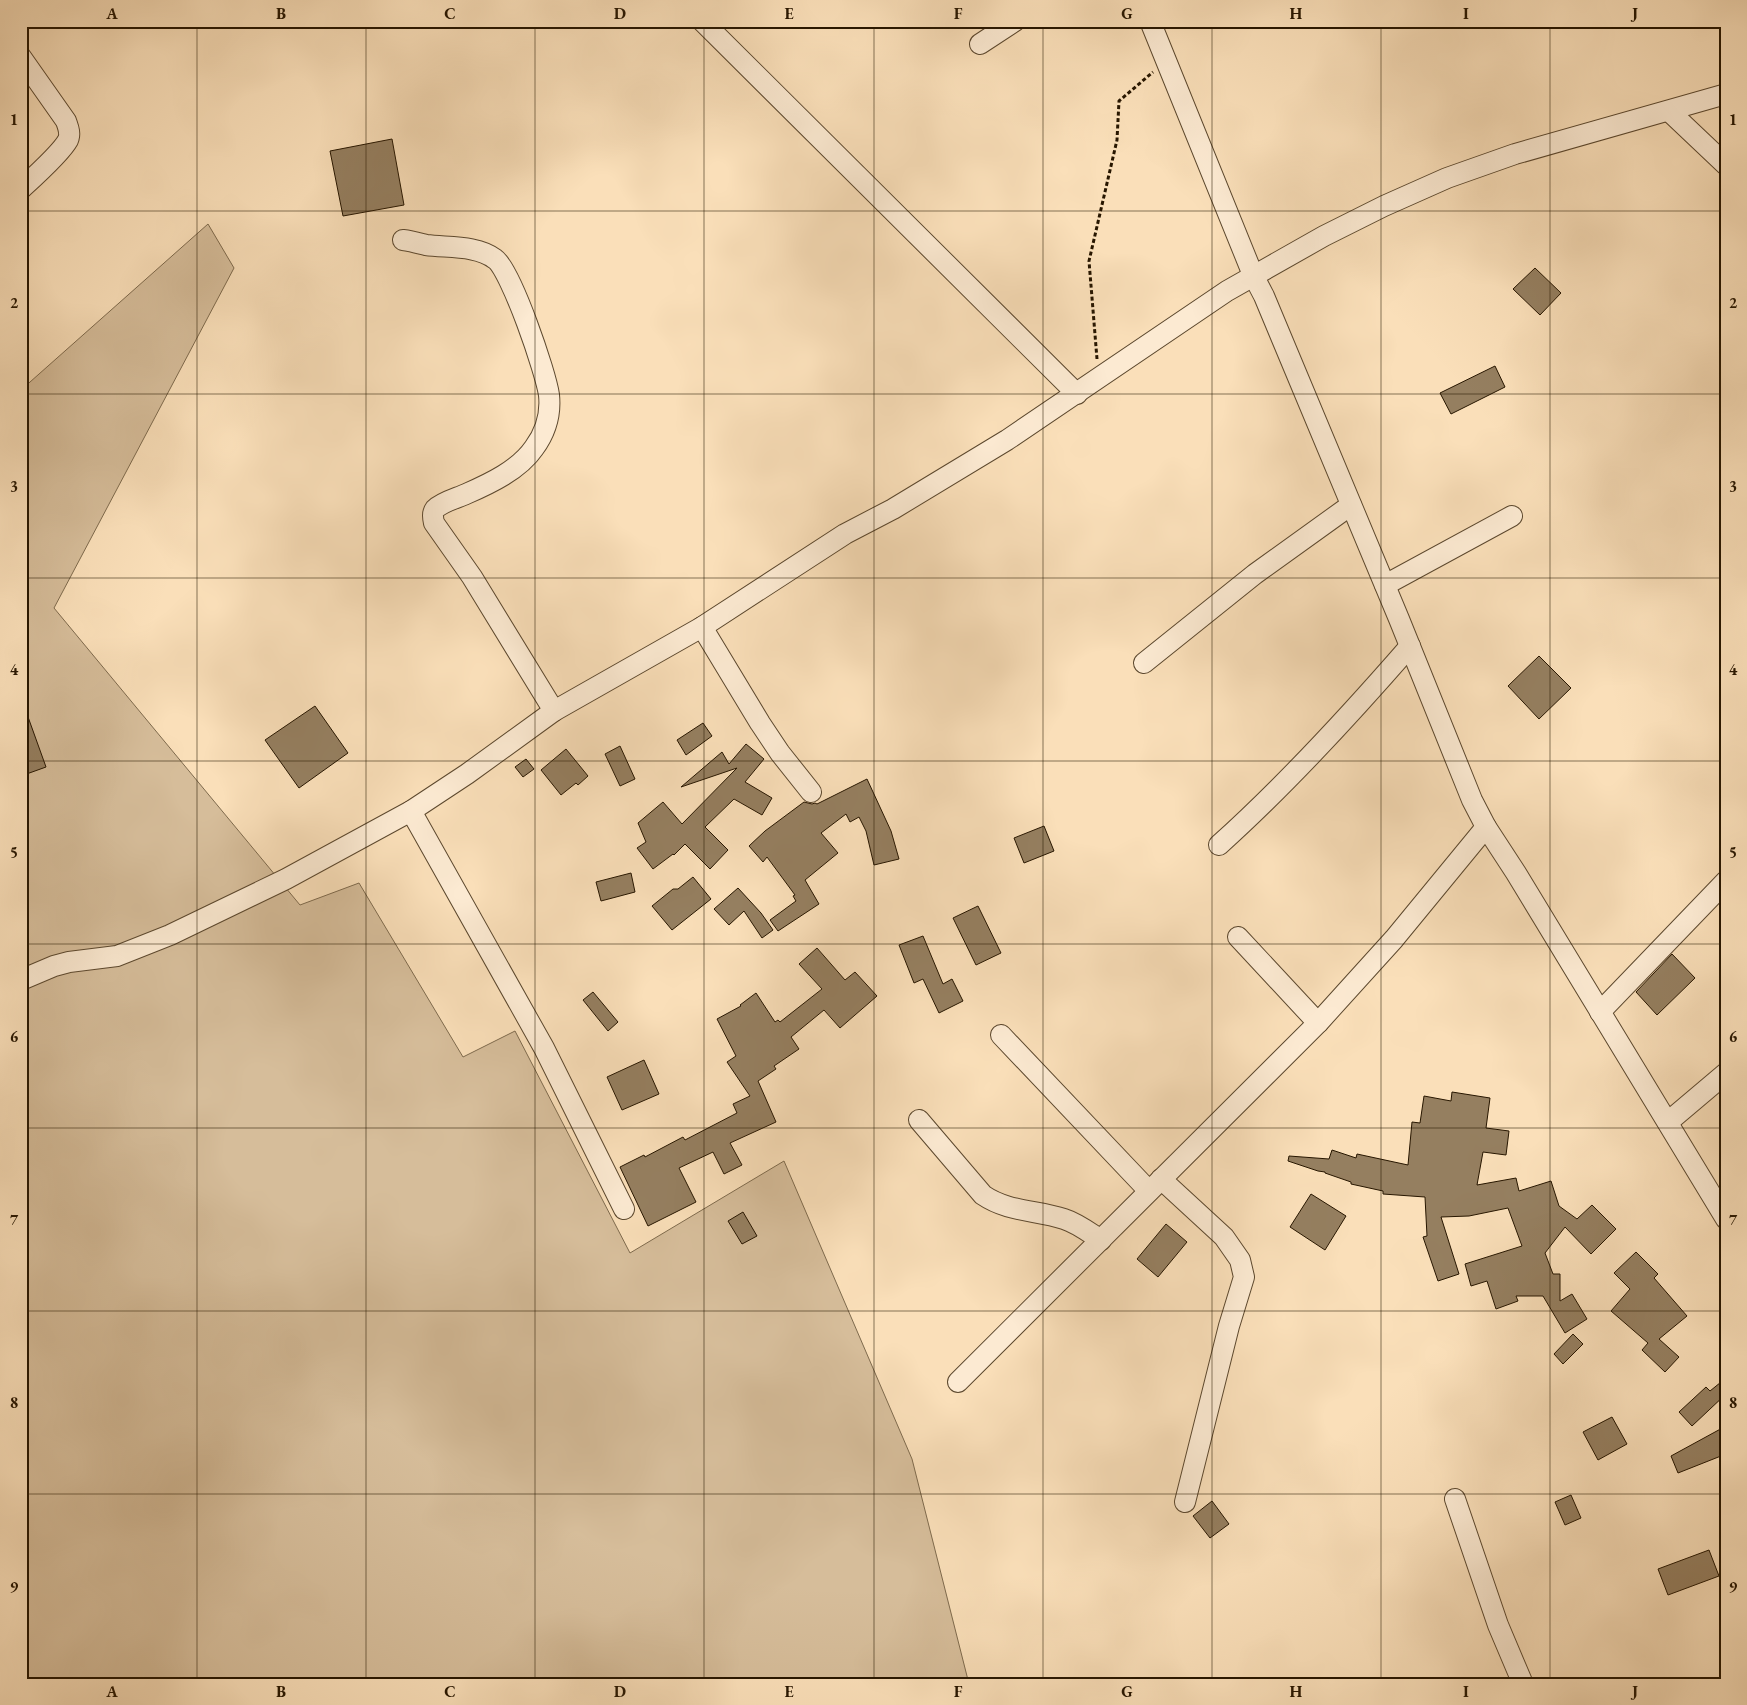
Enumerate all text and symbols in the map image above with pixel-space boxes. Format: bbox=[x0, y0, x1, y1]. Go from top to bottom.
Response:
text: A bbox=[105, 3, 118, 24]
text: B bbox=[276, 3, 286, 24]
text: C bbox=[444, 3, 456, 24]
text: D bbox=[614, 3, 626, 24]
text: E bbox=[784, 3, 794, 24]
text: F bbox=[954, 3, 963, 24]
text: G bbox=[1121, 3, 1133, 24]
text: H bbox=[1290, 3, 1303, 24]
text: I bbox=[1463, 3, 1469, 24]
text: J bbox=[1630, 3, 1638, 24]
text: 1 bbox=[10, 109, 18, 130]
text: 1 bbox=[1729, 109, 1737, 130]
text: 2 bbox=[10, 292, 19, 313]
text: 2 bbox=[1729, 292, 1738, 313]
text: 3 bbox=[10, 476, 18, 497]
text: 3 bbox=[1729, 476, 1737, 497]
text: 4 bbox=[10, 659, 19, 680]
text: 4 bbox=[1729, 659, 1738, 680]
text: 5 bbox=[10, 842, 18, 863]
text: 5 bbox=[1729, 842, 1737, 863]
text: 6 bbox=[10, 1026, 19, 1047]
text: 6 bbox=[1729, 1026, 1738, 1047]
text: 7 bbox=[10, 1209, 19, 1230]
text: 7 bbox=[1729, 1209, 1738, 1230]
text: 8 bbox=[10, 1392, 18, 1413]
text: 8 bbox=[1729, 1392, 1737, 1413]
text: 9 bbox=[10, 1576, 19, 1597]
text: 9 bbox=[1729, 1576, 1738, 1597]
text: A bbox=[105, 1681, 118, 1702]
text: B bbox=[276, 1681, 286, 1702]
text: C bbox=[444, 1681, 456, 1702]
text: D bbox=[614, 1681, 626, 1702]
text: E bbox=[784, 1681, 794, 1702]
text: F bbox=[954, 1681, 963, 1702]
text: G bbox=[1121, 1681, 1133, 1702]
text: H bbox=[1290, 1681, 1303, 1702]
text: I bbox=[1463, 1681, 1469, 1702]
text: J bbox=[1630, 1681, 1638, 1702]

